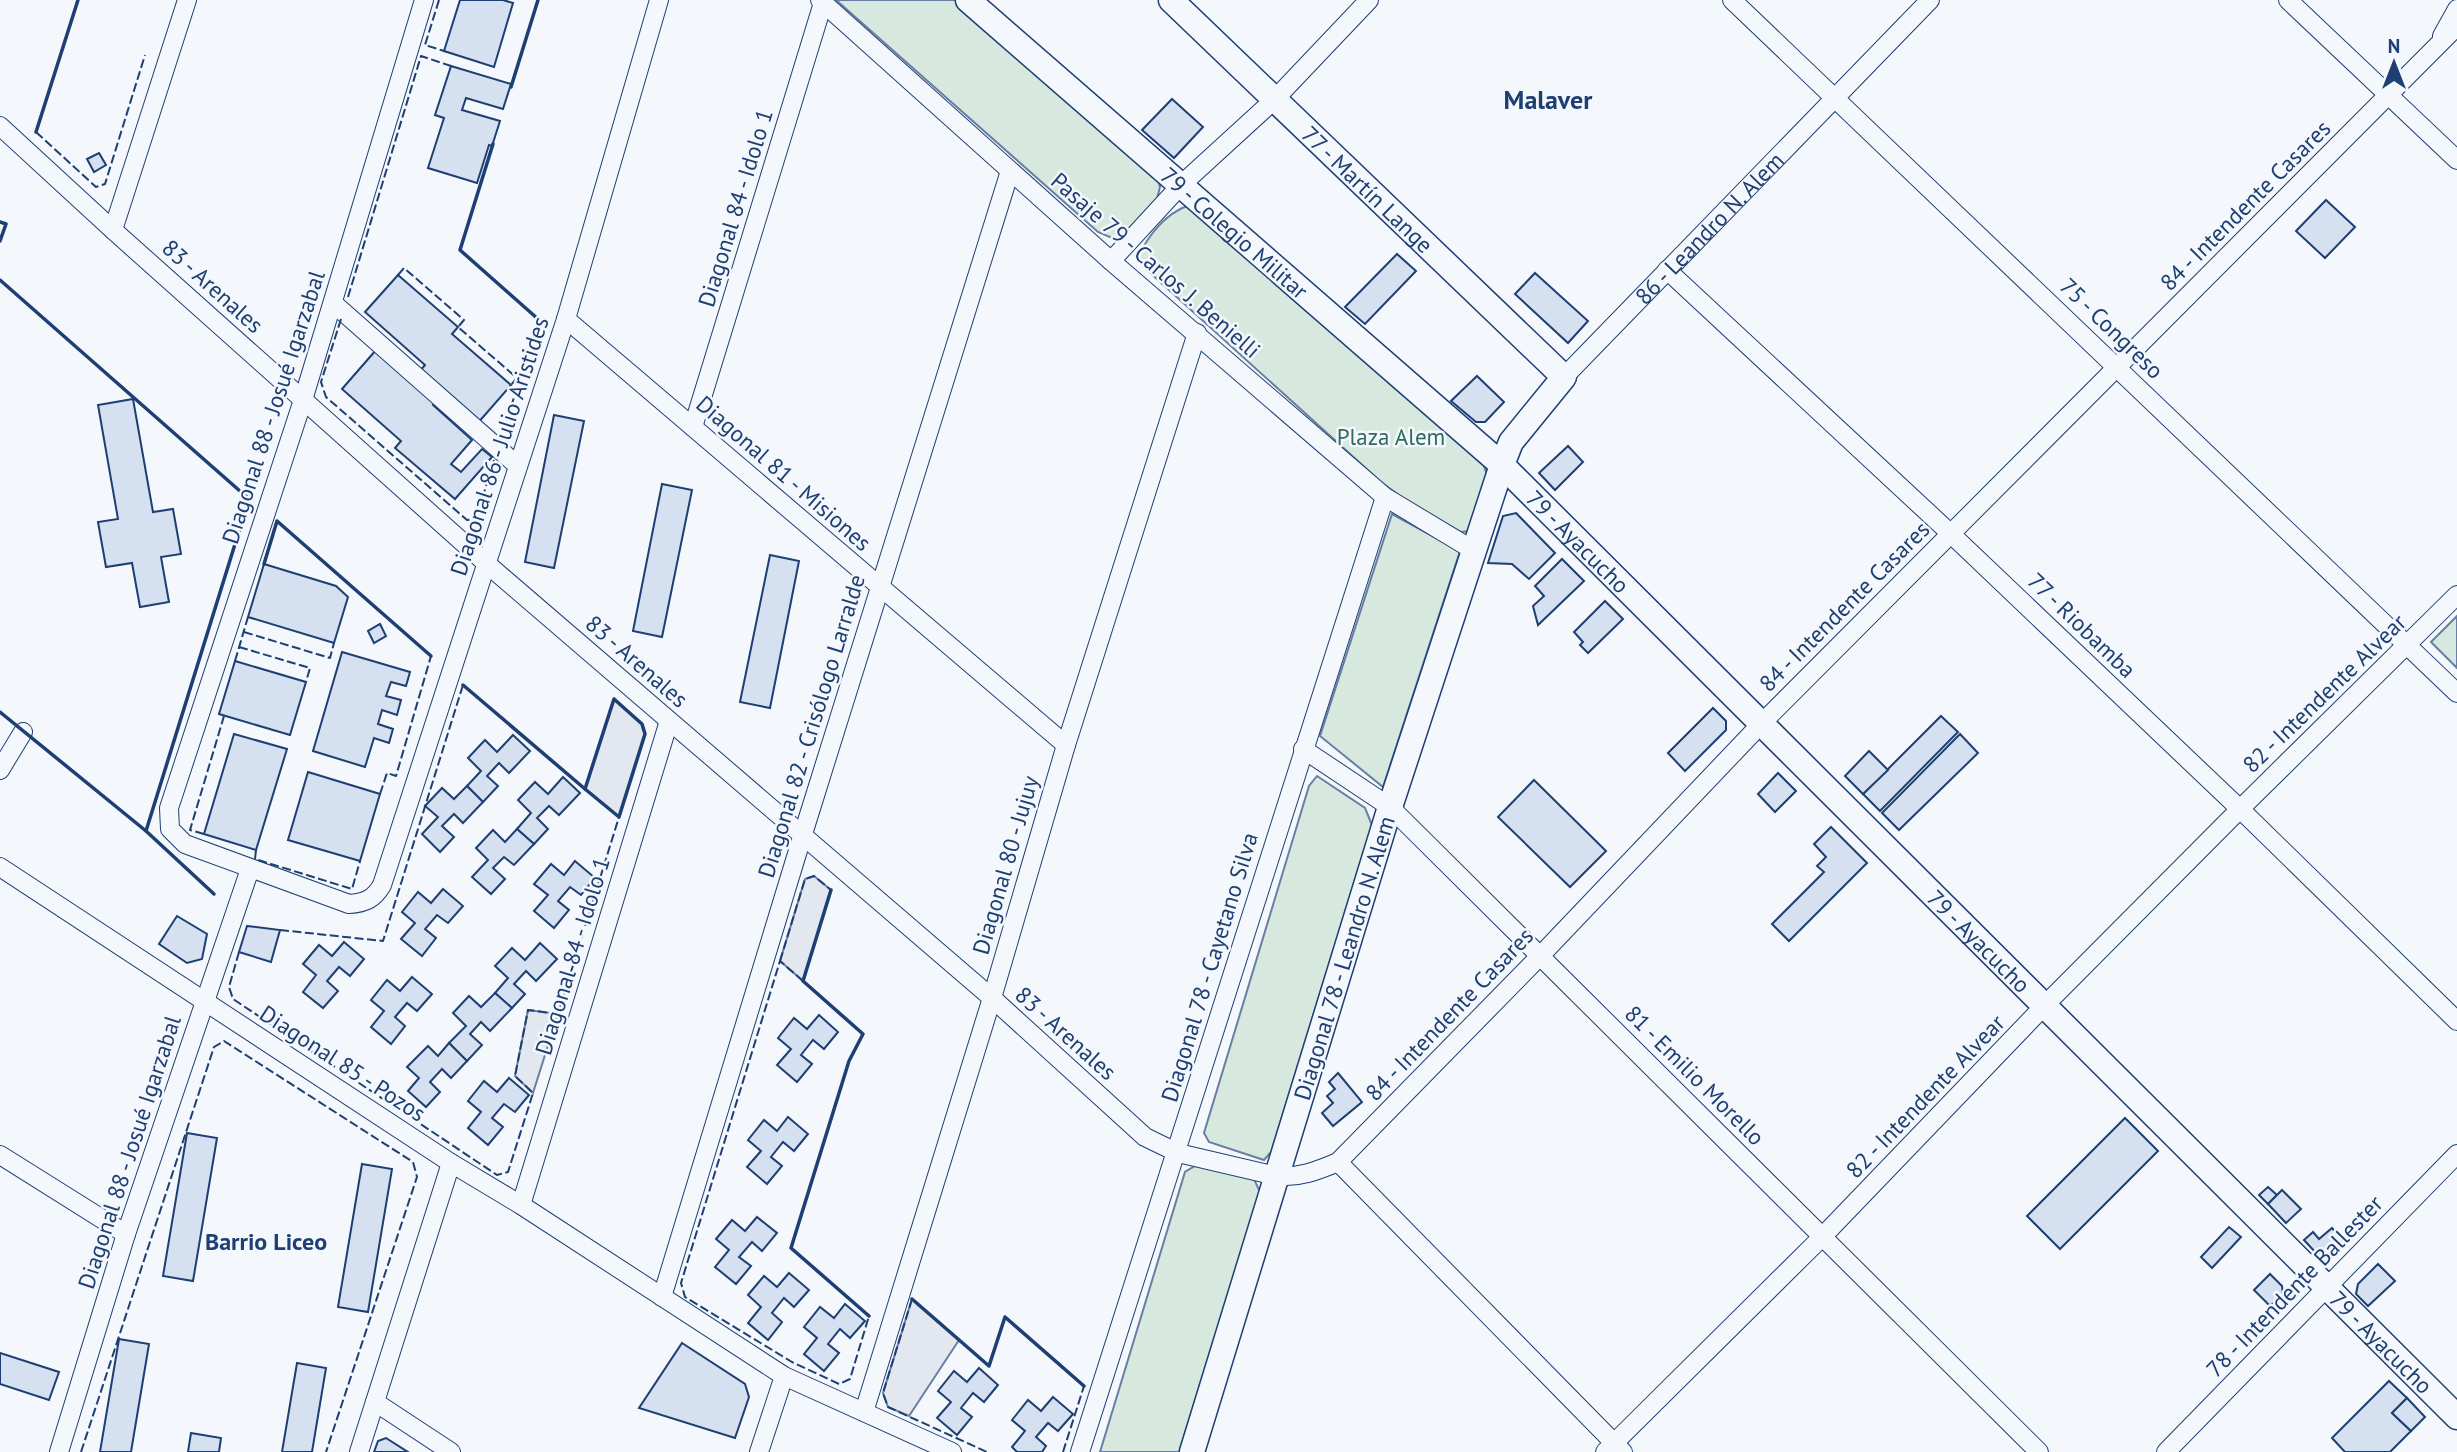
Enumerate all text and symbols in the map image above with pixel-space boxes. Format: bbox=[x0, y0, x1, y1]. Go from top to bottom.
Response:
north arrow bbox=[2359, 28, 2429, 98]
text: N bbox=[2388, 34, 2400, 58]
district label: Malaver bbox=[1504, 83, 1593, 116]
street label: Diagonal 84 - Idolo 1 bbox=[691, 106, 779, 310]
street label: 84 - Intendente Casares bbox=[2154, 114, 2336, 296]
street label: 77 - Martín Lange bbox=[1296, 119, 1440, 259]
street label: 86 - Leandro N. Alem bbox=[1628, 145, 1789, 310]
street label: 79 - Colegio Militar bbox=[1155, 160, 1315, 305]
street label: Pasaje 79 - Carlos J. Benielli bbox=[1045, 166, 1267, 364]
street label: 83 - Arenales bbox=[156, 233, 270, 339]
street label: Diagonal 88 - Josué Igarzabal bbox=[215, 266, 331, 547]
street label: 75 - Congreso bbox=[2054, 271, 2170, 385]
street label: Diagonal 86 - Julio Aristides bbox=[443, 313, 555, 579]
street label: Diagonal 81 - Misiones bbox=[690, 389, 878, 557]
park label: Plaza Alem bbox=[1337, 422, 1445, 451]
street label: 79 - Ayacucho bbox=[1521, 484, 1636, 599]
street label: 84 - Intendente Casares bbox=[1753, 515, 1935, 697]
street label: 77 - Riobamba bbox=[2022, 566, 2142, 684]
street label: Diagonal 82 - Crisólogo Larralde bbox=[751, 571, 871, 881]
street label: 82 - Intendente Alvear bbox=[2236, 607, 2412, 779]
street label: 83 - Arenales bbox=[580, 609, 694, 713]
street label: Diagonal 80 - Jujuy bbox=[966, 772, 1044, 958]
street label: Diagonal 78 - Leandro N. Alem bbox=[1287, 812, 1401, 1104]
street label: Diagonal 78 - Cayetano Silva bbox=[1154, 829, 1264, 1105]
street label: Diagonal 84 - Idolo 1 bbox=[528, 854, 616, 1058]
street label: 79 - Ayacucho bbox=[1922, 883, 2037, 998]
street label: 84 - Intendente Casares bbox=[1359, 921, 1539, 1107]
street label: 83 - Arenales bbox=[1009, 980, 1123, 1086]
street label: Diagonal 85 - Pozos bbox=[255, 999, 431, 1127]
street label: 81 - Emilio Morello bbox=[1619, 999, 1771, 1151]
street label: 82 - Intendente Alvear bbox=[1839, 1008, 2011, 1184]
street label: Diagonal 88 - Josué Igarzabal bbox=[71, 1011, 187, 1292]
street label: 78 - Intendente Ballester bbox=[2200, 1189, 2389, 1383]
district label: Barrio Liceo bbox=[205, 1226, 327, 1257]
street label: 79 - Ayacucho bbox=[2324, 1284, 2439, 1399]

